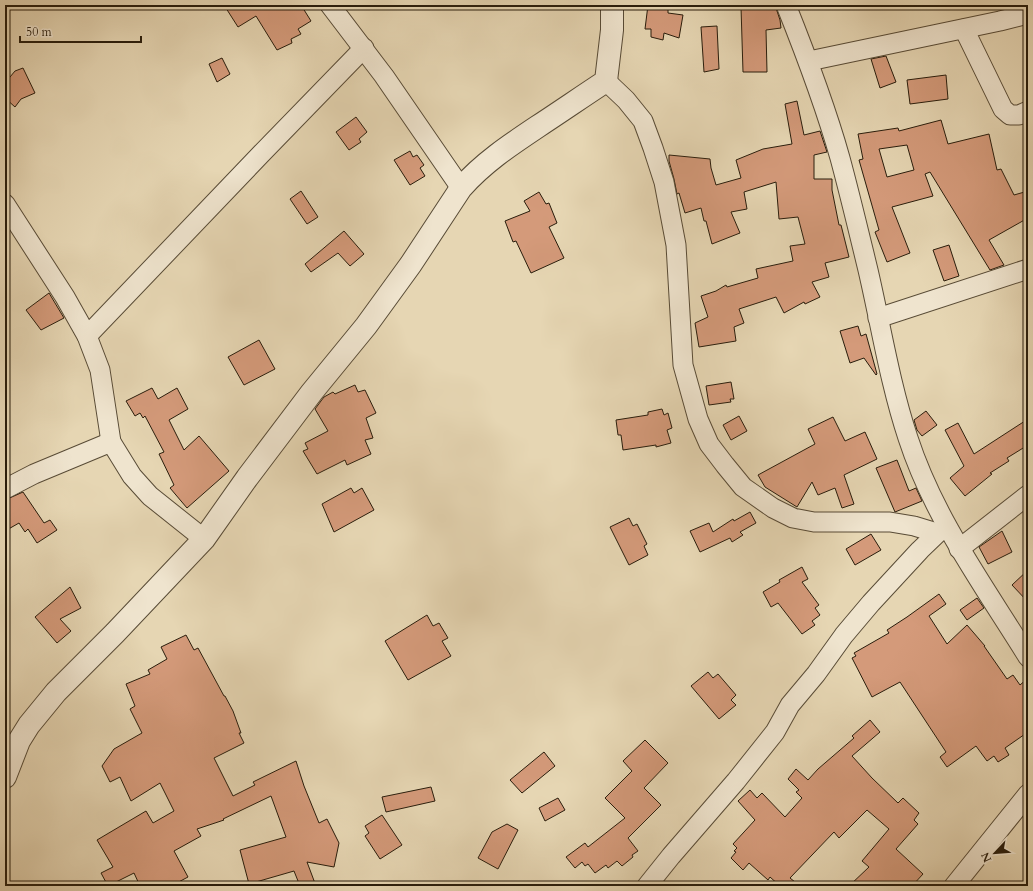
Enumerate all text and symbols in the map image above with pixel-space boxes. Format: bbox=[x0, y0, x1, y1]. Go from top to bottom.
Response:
scale bar bbox=[20, 18, 141, 44]
text: 50 m bbox=[26, 24, 53, 40]
north arrow bbox=[975, 833, 1015, 873]
text: N bbox=[977, 849, 995, 865]

